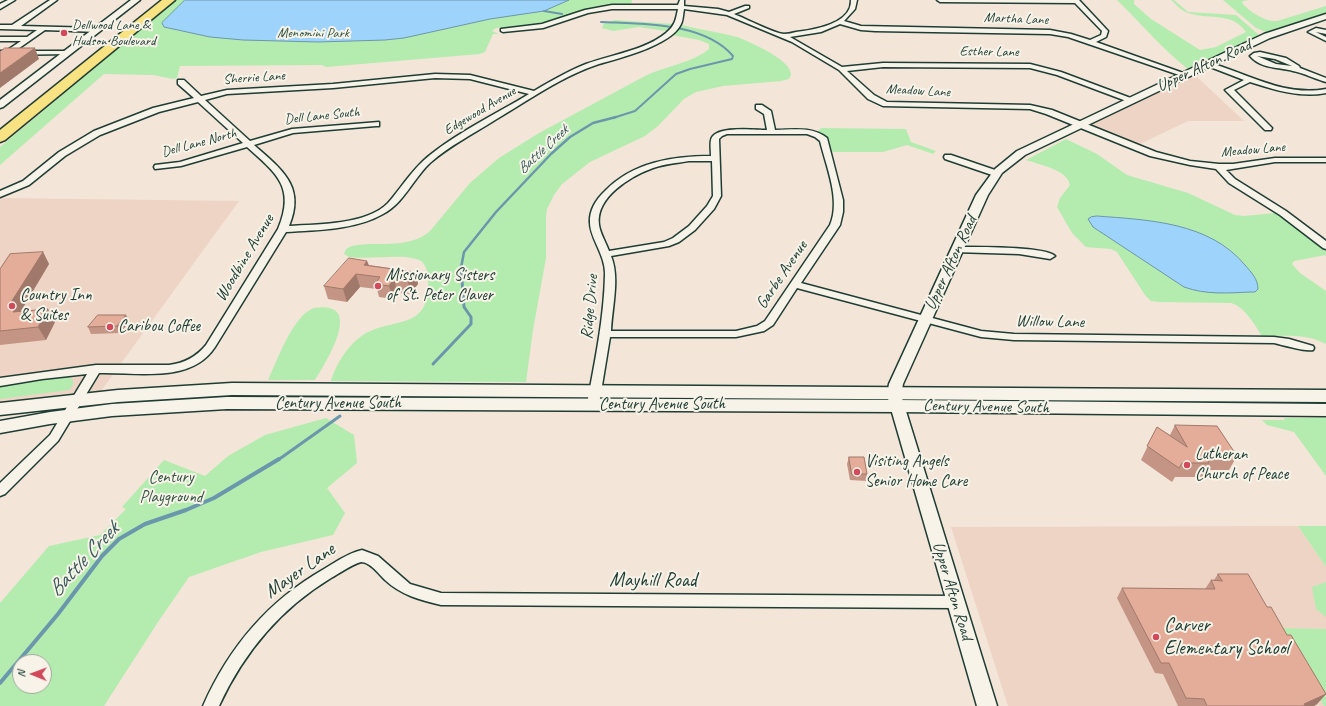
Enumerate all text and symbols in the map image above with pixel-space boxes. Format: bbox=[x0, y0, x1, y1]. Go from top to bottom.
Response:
street label: Martha Lane bbox=[984, 9, 1048, 29]
place label: Dellwood Lane & Hudson Boulevard bbox=[72, 17, 156, 50]
park label: Menomini Park bbox=[277, 25, 349, 41]
marker: Dellwood Lane & Hudson Boulevard bbox=[59, 28, 69, 38]
street label: Upper Afton Road bbox=[1154, 35, 1254, 97]
street label: Esther Lane bbox=[959, 43, 1019, 61]
street label: Sherrie Lane bbox=[223, 67, 285, 89]
street label: Meadow Lane bbox=[885, 81, 951, 101]
street label: Edgewood Avenue bbox=[441, 83, 519, 139]
street label: Dell Lane South bbox=[284, 104, 360, 128]
water label: Battle Creek bbox=[514, 122, 572, 178]
street label: Dell Lane North bbox=[160, 125, 238, 161]
street label: Meadow Lane bbox=[1220, 139, 1286, 161]
street label: Woodbine Avenue bbox=[211, 211, 279, 305]
street label: Upper Afton Road bbox=[920, 213, 982, 313]
street label: Garbe Avenue bbox=[752, 237, 812, 313]
place label: Missionary Sisters of St. Peter Claver bbox=[386, 266, 494, 306]
street label: Ridge Drive bbox=[577, 274, 603, 340]
marker: Missionary Sisters of St. Peter Claver bbox=[373, 281, 383, 291]
place label: Country Inn & Suites bbox=[20, 286, 92, 326]
marker: Country Inn & Suites bbox=[7, 301, 17, 311]
street label: Willow Lane bbox=[1016, 311, 1084, 333]
place label: Caribou Coffee bbox=[118, 317, 200, 337]
marker: Caribou Coffee bbox=[105, 322, 115, 332]
street label: Century Avenue South bbox=[275, 394, 401, 414]
street label: Century Avenue South bbox=[599, 395, 725, 415]
street label: Century Avenue South bbox=[923, 396, 1049, 418]
place label: Lutheran Church of Peace bbox=[1195, 445, 1288, 485]
place label: Visiting Angels Senior Home Care bbox=[865, 452, 967, 492]
marker: Lutheran Church of Peace bbox=[1182, 460, 1192, 470]
marker: Visiting Angels Senior Home Care bbox=[852, 467, 862, 477]
park label: Century Playground bbox=[140, 468, 202, 508]
water label: Battle Creek bbox=[43, 517, 125, 603]
street label: Mayer Lane bbox=[260, 538, 340, 604]
street label: Upper Afton Road bbox=[927, 539, 977, 643]
street label: Mayhill Road bbox=[609, 569, 697, 593]
place label: Carver Elementary School bbox=[1164, 614, 1289, 661]
marker: Carver Elementary School bbox=[1151, 632, 1161, 642]
north arrow bbox=[12, 654, 52, 694]
text: N bbox=[14, 670, 28, 677]

